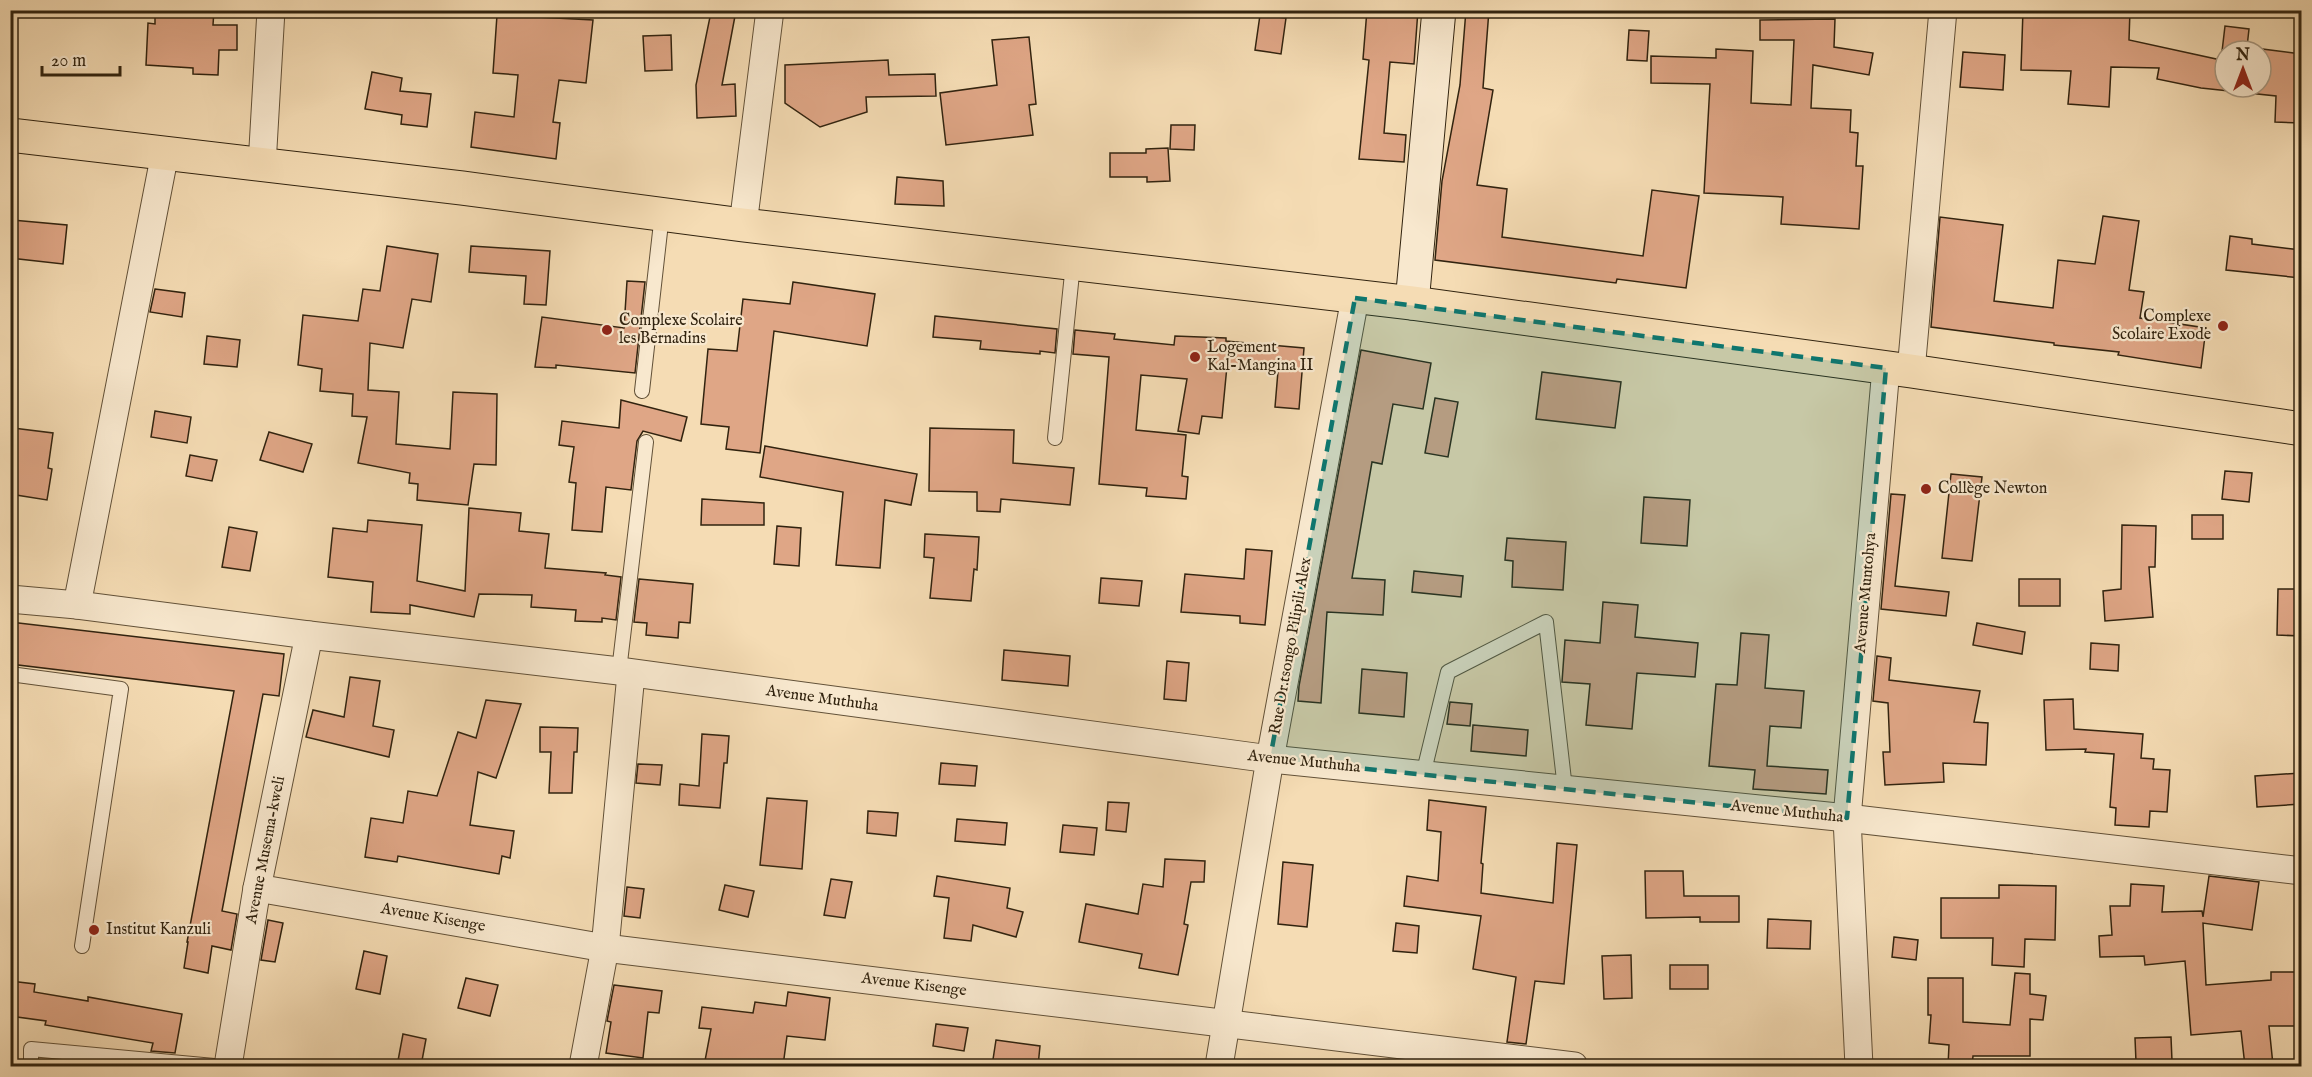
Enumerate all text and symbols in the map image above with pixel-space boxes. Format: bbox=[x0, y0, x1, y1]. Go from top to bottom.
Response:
scale bar bbox=[42, 39, 120, 77]
north arrow bbox=[2213, 39, 2273, 99]
text: N bbox=[2235, 46, 2250, 66]
text: 20 m bbox=[51, 50, 86, 73]
place label: Complexe Scolaire Exode bbox=[2112, 307, 2211, 345]
place label: Complexe Scolaire les Bernadins bbox=[619, 311, 743, 349]
marker: Complexe Scolaire Exode bbox=[2216, 319, 2230, 333]
marker: Complexe Scolaire les Bernadins bbox=[600, 323, 614, 337]
place label: Logement Kal-Mangina II bbox=[1207, 338, 1314, 376]
marker: Logement Kal-Mangina II bbox=[1188, 350, 1202, 364]
place label: Collège Newton bbox=[1938, 479, 2048, 499]
marker: Collège Newton bbox=[1919, 482, 1933, 496]
street label: Avenue Muntohya bbox=[1851, 532, 1881, 655]
street label: Rue Dr.tsongo Pilipili Alex bbox=[1266, 556, 1316, 736]
street label: Avenue Muthuha bbox=[764, 681, 880, 717]
street label: Avenue Muthuha bbox=[1246, 746, 1361, 778]
street label: Avenue Musema-kweli bbox=[242, 774, 290, 927]
street label: Avenue Muthuha bbox=[1729, 796, 1844, 828]
street label: Avenue Kisenge bbox=[378, 899, 487, 937]
place label: Institut Kanzuli bbox=[106, 920, 211, 940]
marker: Institut Kanzuli bbox=[87, 923, 101, 937]
street label: Avenue Kisenge bbox=[859, 969, 968, 1001]

